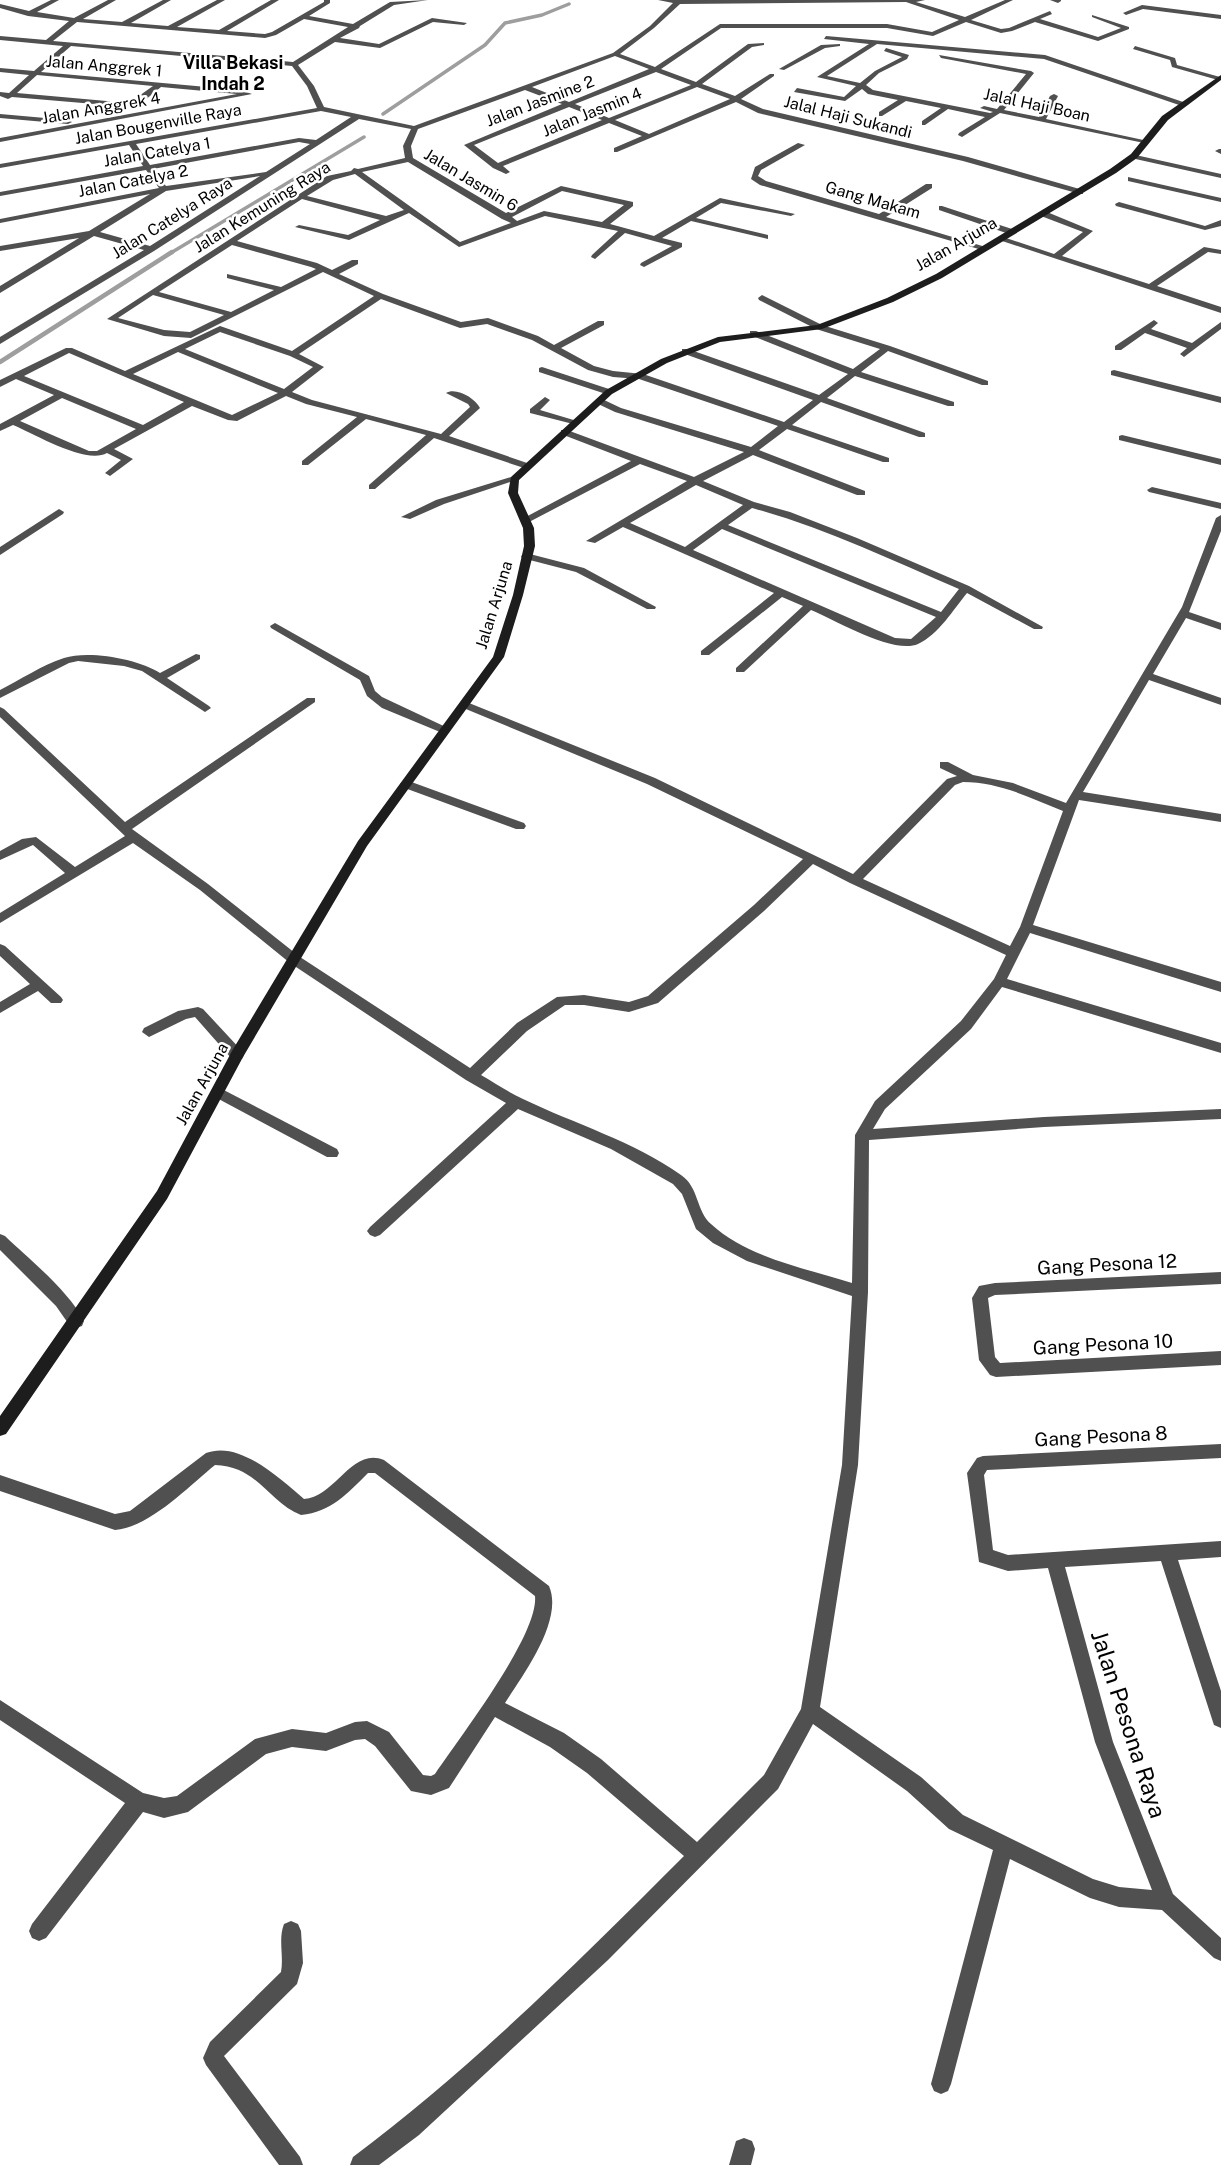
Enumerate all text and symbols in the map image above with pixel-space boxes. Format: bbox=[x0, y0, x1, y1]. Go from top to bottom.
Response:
street label: Jalan Anggrek 1 bbox=[45, 51, 163, 81]
district label: Villa Bekasi Indah 2 bbox=[183, 52, 283, 94]
street label: Jalan Jasmine 2 bbox=[483, 72, 597, 130]
street label: Jalan Jasmin 4 bbox=[539, 83, 645, 141]
street label: Jalal Haji Boan bbox=[982, 84, 1092, 126]
street label: Jalan Anggrek 4 bbox=[40, 88, 162, 128]
street label: Jalal Haji Sukandi bbox=[782, 92, 914, 142]
street label: Jalan Bougenville Raya bbox=[73, 100, 243, 148]
street label: Jalan Catelya 1 bbox=[102, 133, 212, 171]
street label: Jalan Jasmin 6 bbox=[421, 145, 521, 215]
street label: Jalan Kemuning Raya bbox=[190, 157, 334, 257]
street label: Jalan Catelya 2 bbox=[76, 161, 190, 201]
street label: Jalan Catelya Raya bbox=[108, 173, 236, 263]
street label: Gang Makam bbox=[823, 177, 923, 223]
street label: Jalan Arjuna bbox=[912, 213, 1000, 275]
street label: Jalan Arjuna bbox=[472, 559, 516, 651]
street label: Jalan Arjuna bbox=[172, 1040, 232, 1128]
street label: Gang Pesona 12 bbox=[1037, 1249, 1177, 1279]
street label: Gang Pesona 10 bbox=[1032, 1329, 1174, 1359]
street label: Gang Pesona 8 bbox=[1034, 1422, 1168, 1450]
street label: Jalan Pesona Raya bbox=[1086, 1627, 1172, 1821]

